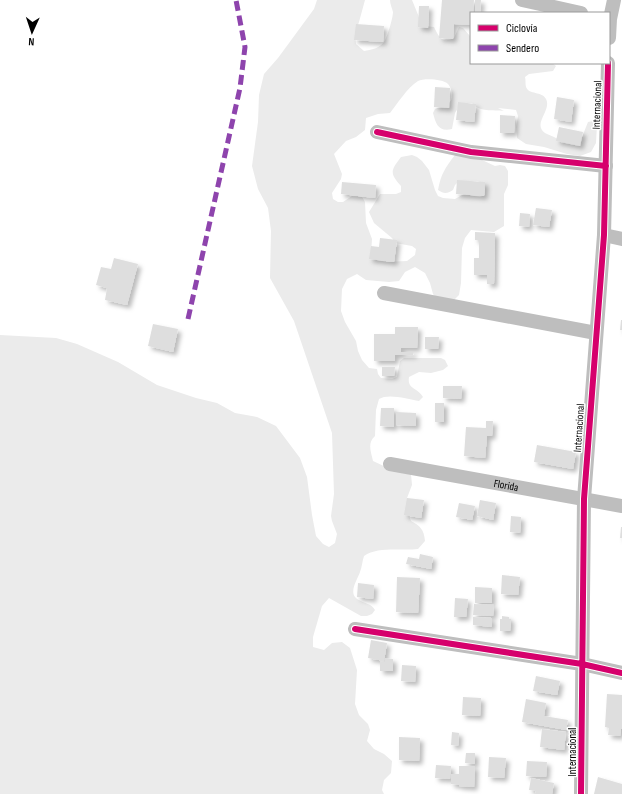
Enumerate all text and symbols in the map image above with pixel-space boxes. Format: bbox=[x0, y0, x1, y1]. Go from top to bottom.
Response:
north arrow bbox=[12, 12, 52, 52]
legend bbox=[470, 12, 610, 64]
text: Ciclovía bbox=[506, 21, 538, 36]
text: N bbox=[28, 35, 35, 48]
text: Sendero bbox=[506, 41, 539, 56]
street label: Internacional bbox=[590, 80, 604, 130]
street label: Internacional bbox=[571, 403, 587, 453]
street label: Florida bbox=[493, 476, 520, 494]
street label: Internacional bbox=[566, 728, 579, 776]

